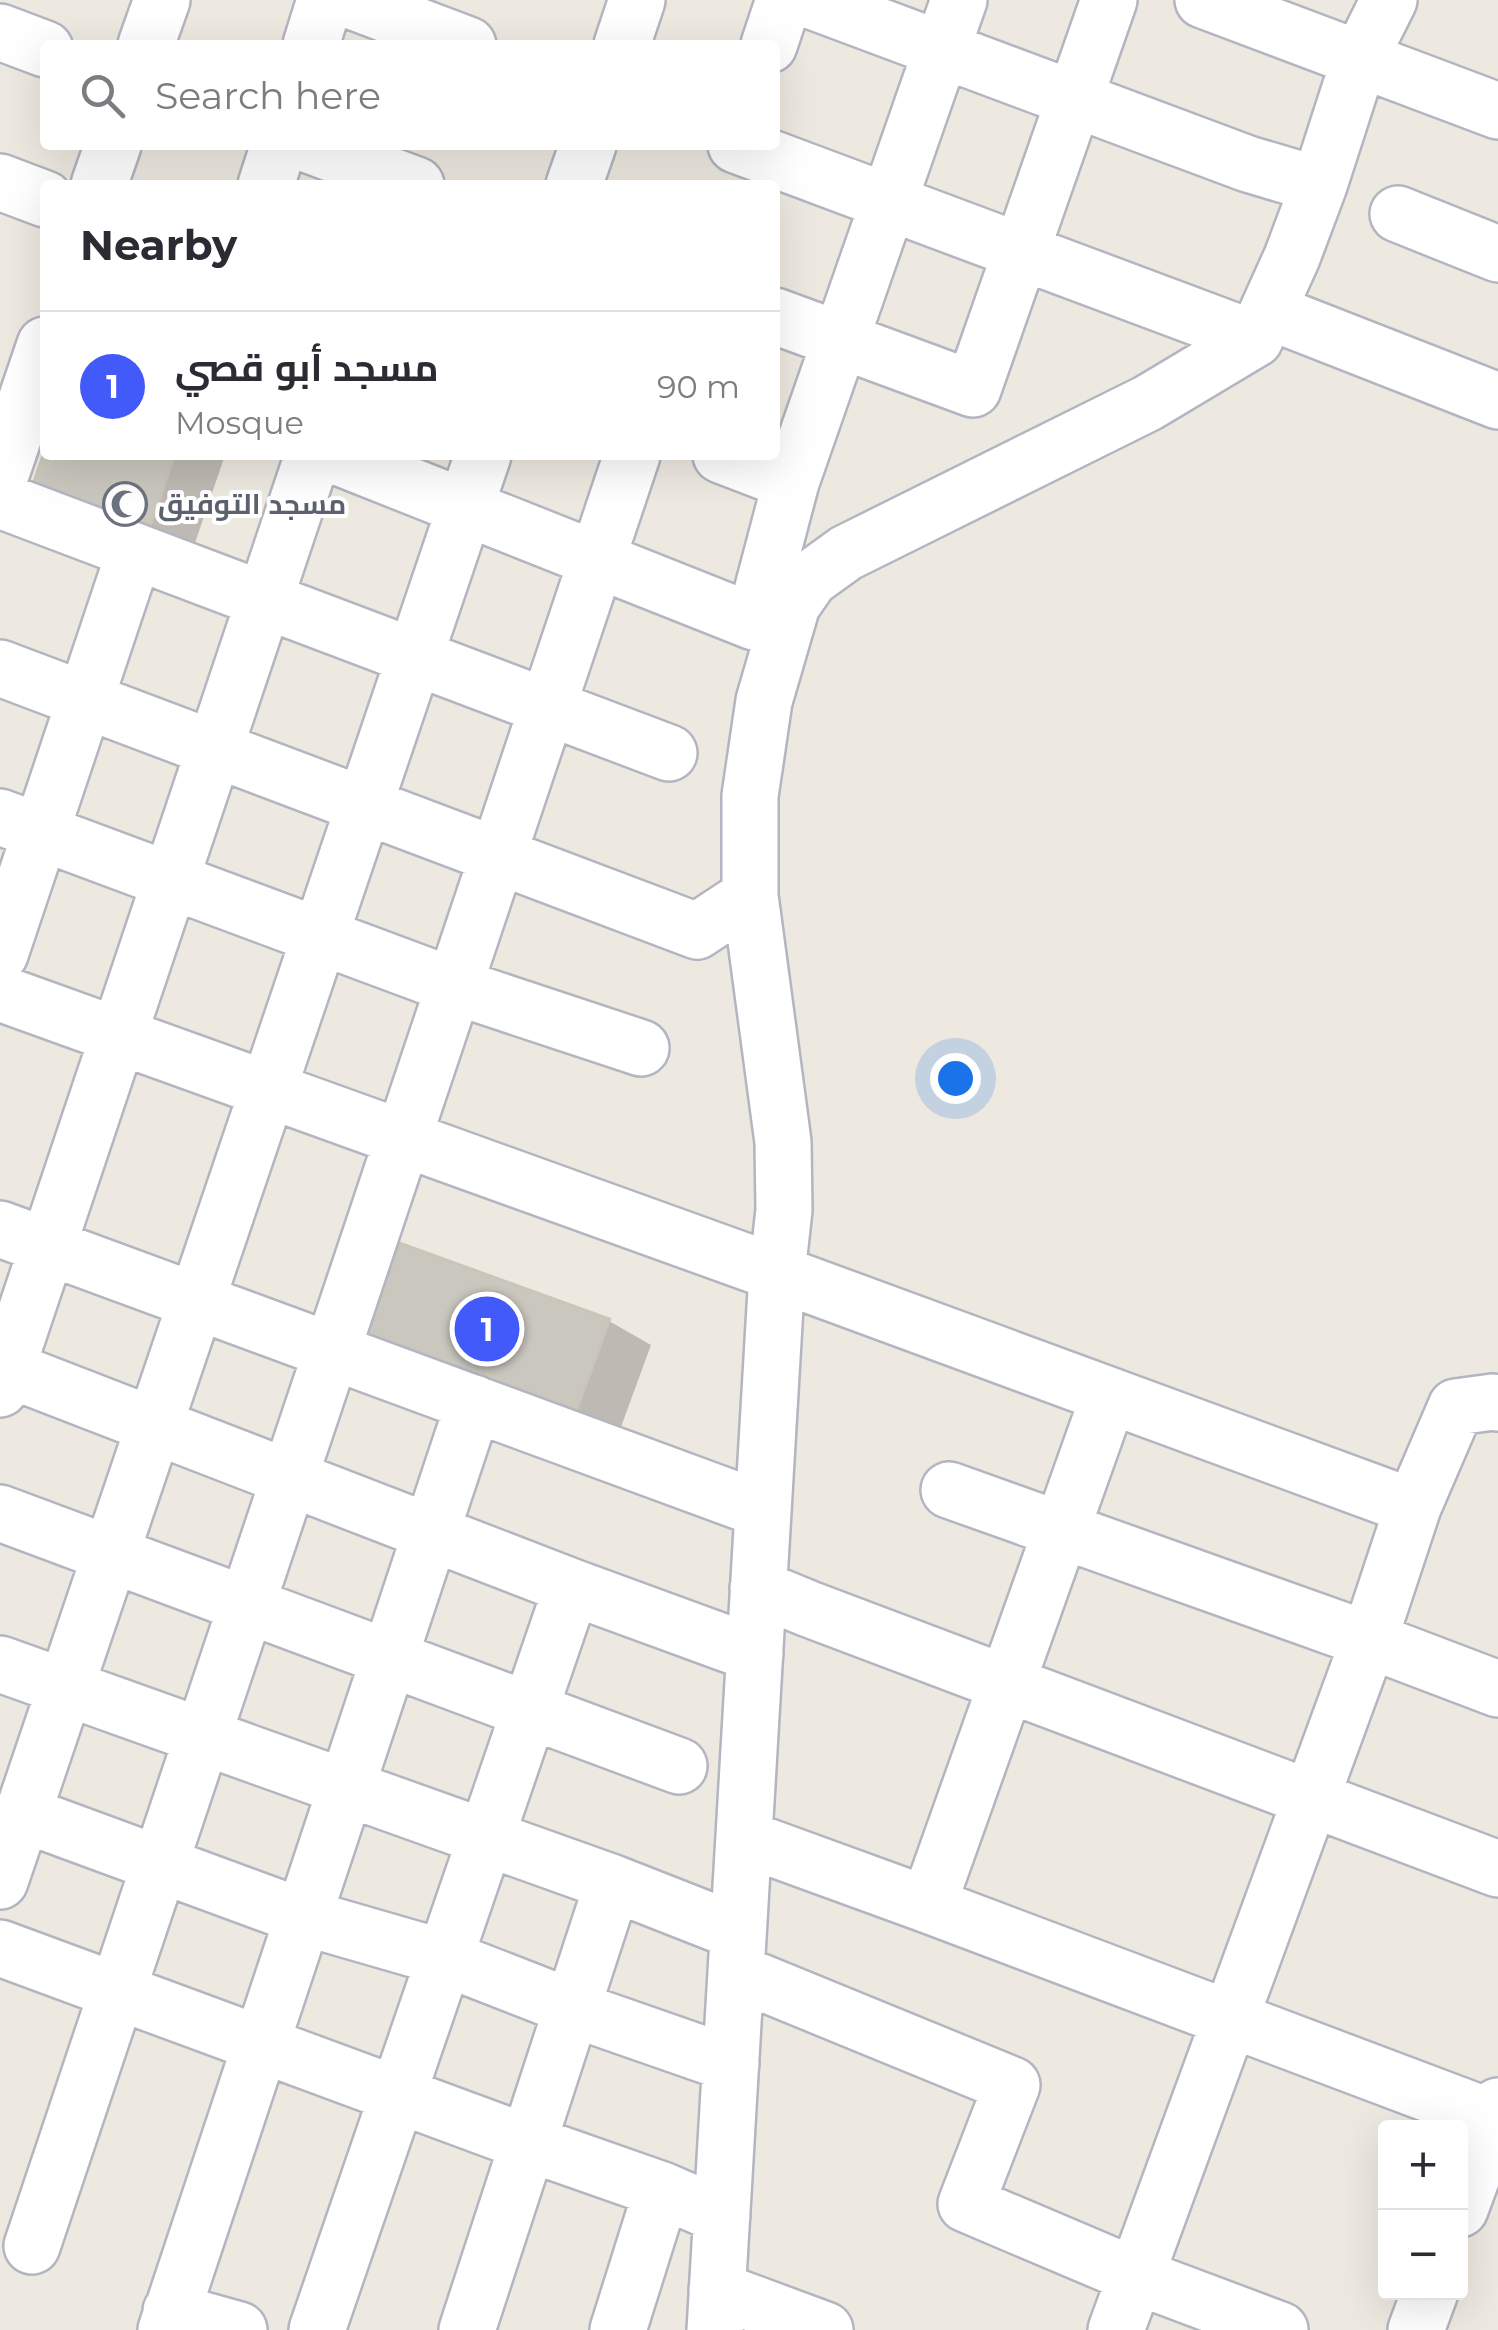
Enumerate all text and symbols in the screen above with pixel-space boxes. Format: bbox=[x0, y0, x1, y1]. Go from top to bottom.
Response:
search box bbox=[40, 40, 780, 150]
icon: search bbox=[75, 68, 130, 123]
text: Search here bbox=[155, 72, 381, 119]
text: Nearby bbox=[80, 219, 237, 271]
text: مسجد أبو قصي bbox=[175, 344, 439, 391]
text: 1 bbox=[106, 367, 119, 406]
text: 90 m bbox=[657, 367, 740, 406]
text: Mosque bbox=[175, 403, 304, 442]
mosque icon: مسجد التوفيق bbox=[102, 481, 148, 527]
place label: مسجد التوفيق bbox=[158, 487, 346, 522]
your location bbox=[930, 1053, 981, 1104]
pin: 1 bbox=[454, 1292, 520, 1366]
map controls bbox=[1378, 2120, 1468, 2300]
button: + bbox=[1378, 2120, 1468, 2210]
button: − bbox=[1378, 2210, 1468, 2300]

